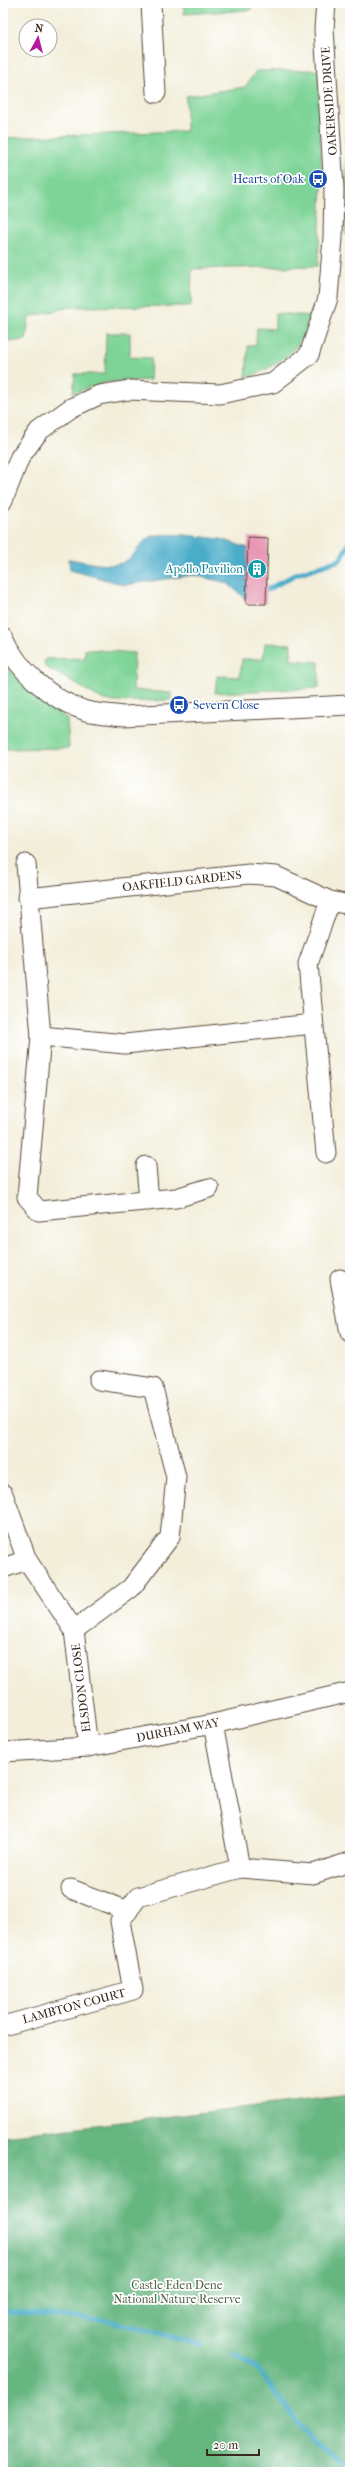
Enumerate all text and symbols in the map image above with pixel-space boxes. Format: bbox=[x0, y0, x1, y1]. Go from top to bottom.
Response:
north arrow bbox=[18, 18, 58, 58]
text: N bbox=[34, 22, 45, 36]
street label: OAKERSIDE DRIVE bbox=[318, 46, 340, 156]
bus stop icon: Hearts of Oak bbox=[307, 168, 329, 190]
place label: Hearts of Oak bbox=[233, 172, 305, 186]
building icon: Apollo Pavilion bbox=[246, 558, 268, 580]
place label: Apollo Pavilion bbox=[165, 562, 243, 576]
bus stop icon: Severn Close bbox=[168, 694, 190, 716]
place label: Severn Close bbox=[193, 698, 259, 712]
street label: OAKFIELD GARDENS bbox=[122, 868, 242, 894]
street label: ELSDON CLOSE bbox=[69, 1643, 93, 1733]
street label: DURHAM WAY bbox=[135, 1715, 222, 1745]
street label: LAMBTON COURT bbox=[21, 1985, 128, 2027]
park label: Castle Eden Dene National Nature Reserve bbox=[113, 2278, 241, 2306]
scale bar bbox=[207, 2431, 259, 2457]
text: 20 m bbox=[213, 2438, 238, 2452]

